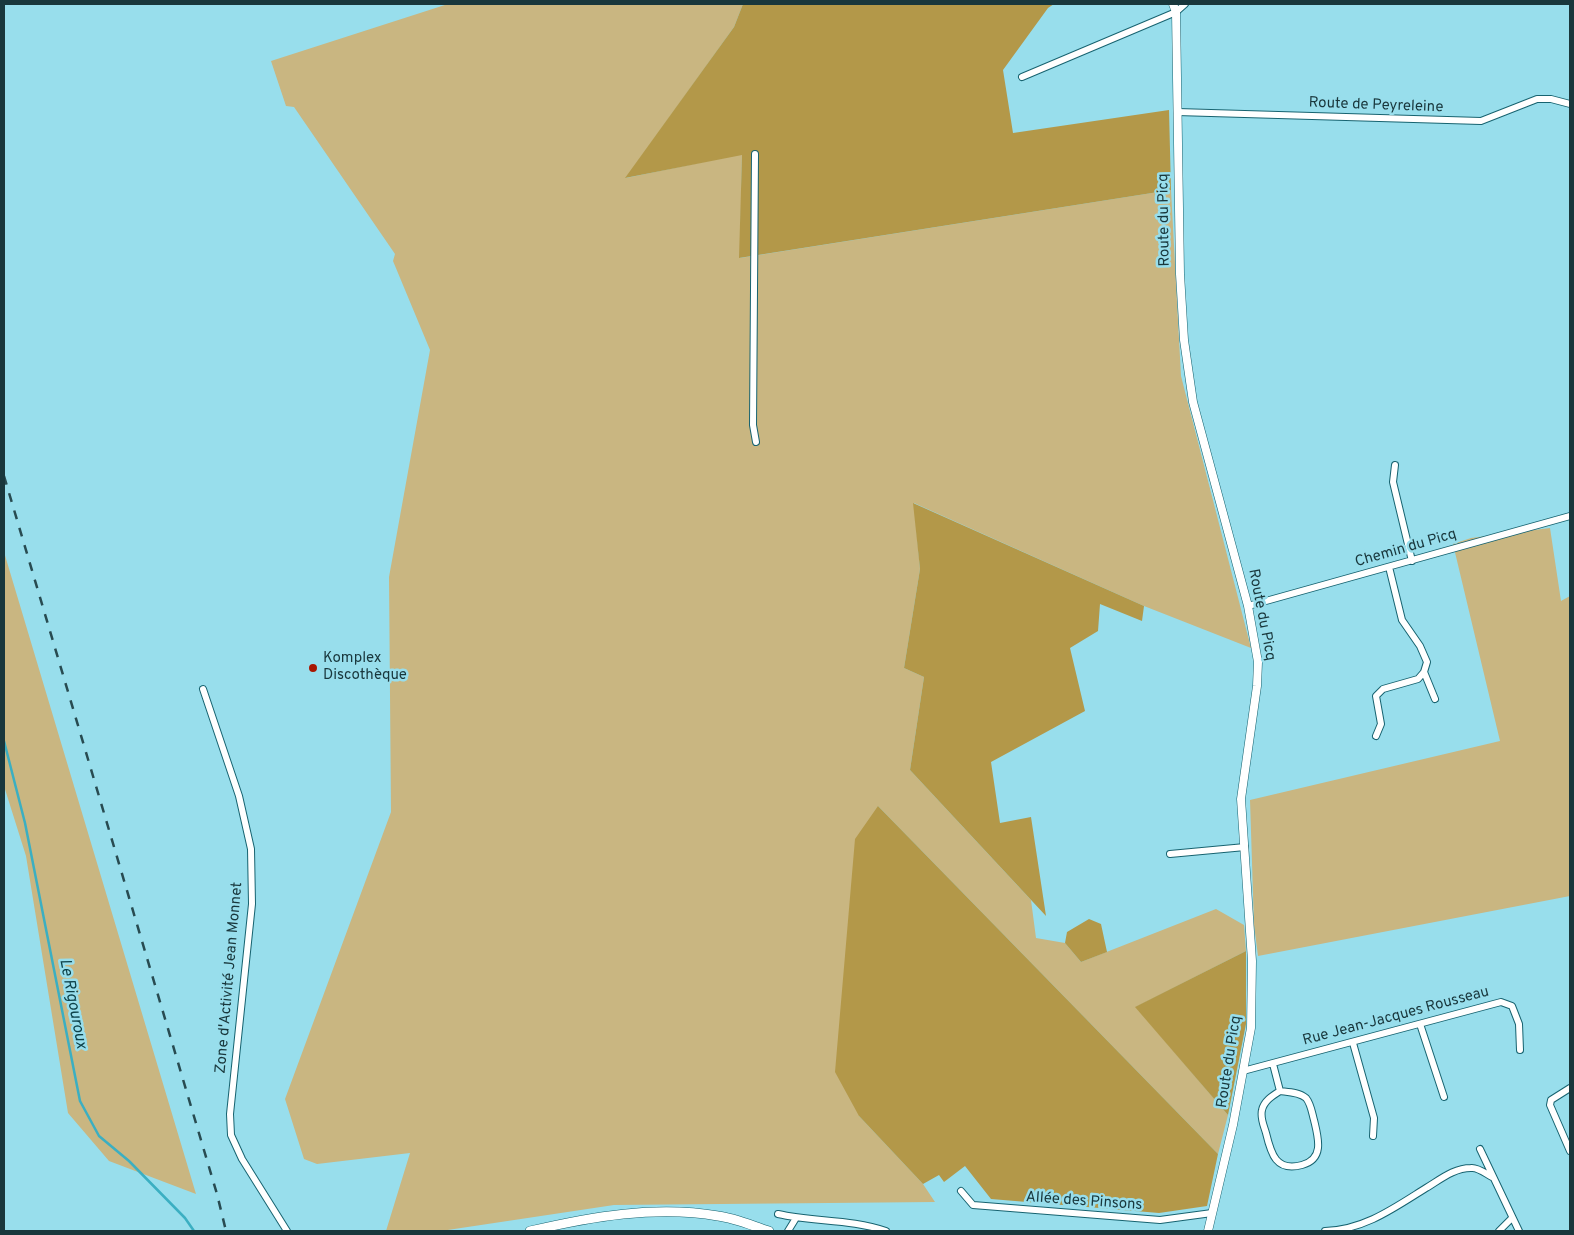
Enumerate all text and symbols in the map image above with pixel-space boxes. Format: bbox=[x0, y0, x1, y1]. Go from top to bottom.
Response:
street label: Route de Peyreleine bbox=[1308, 95, 1444, 117]
street label: Route du Picq bbox=[1155, 173, 1175, 267]
street label: Chemin du Picq bbox=[1353, 526, 1459, 572]
street label: Route du Picq bbox=[1243, 568, 1279, 662]
place label: Komplex Discothèque bbox=[323, 650, 407, 685]
marker: Komplex Discothèque bbox=[307, 662, 319, 674]
street label: Zone d'Activité Jean Monnet bbox=[213, 881, 247, 1075]
water label: Le Rigouroux bbox=[54, 957, 90, 1051]
street label: Rue Jean-Jacques Rousseau bbox=[1301, 983, 1491, 1051]
street label: Route du Picq bbox=[1214, 1015, 1246, 1109]
street label: Allée des Pinsons bbox=[1025, 1189, 1143, 1215]

